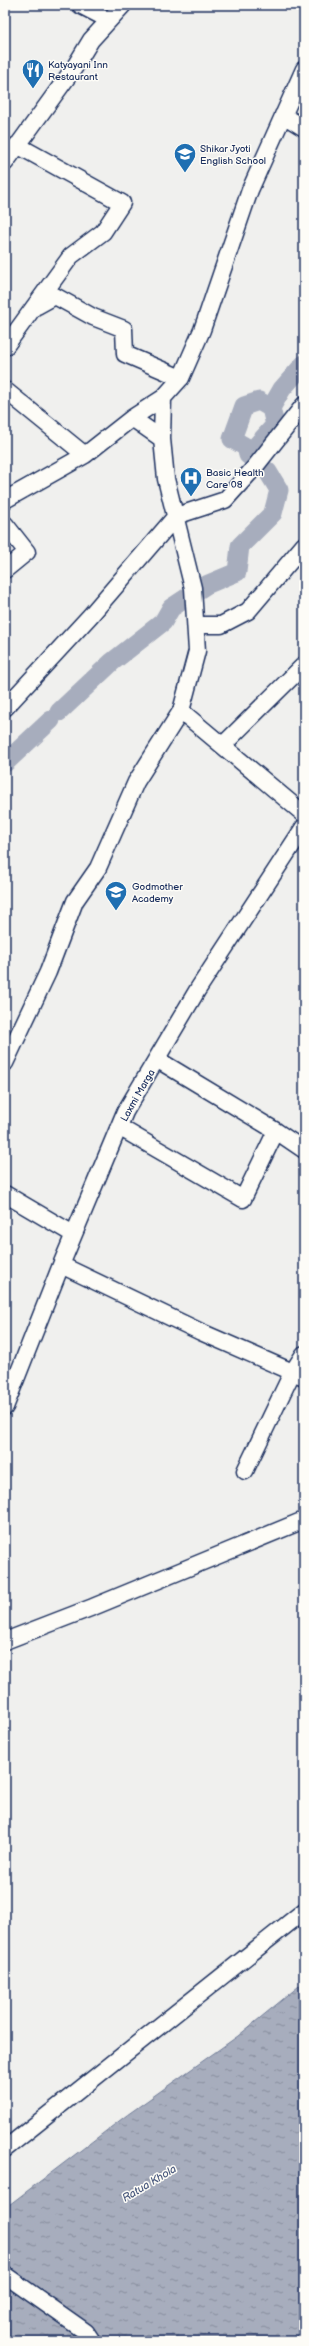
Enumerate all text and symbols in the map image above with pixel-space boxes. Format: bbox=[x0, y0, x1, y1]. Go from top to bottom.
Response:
restaurant icon: Katyayani Inn Restaurant bbox=[20, 57, 46, 90]
place label: Katyayani Inn Restaurant bbox=[48, 59, 108, 83]
school or university icon: Shikar Jyoti English School bbox=[172, 141, 198, 174]
place label: Shikar Jyoti English School bbox=[200, 143, 266, 167]
hospital icon: Basic Health Care 08 bbox=[178, 465, 204, 498]
place label: Basic Health Care 08 bbox=[206, 467, 264, 491]
school or university icon: Godmother Academy bbox=[103, 879, 129, 912]
place label: Godmother Academy bbox=[132, 881, 183, 905]
street label: Laxmi Marga bbox=[118, 1067, 158, 1124]
water label: Ratua Khola bbox=[120, 2162, 179, 2205]

